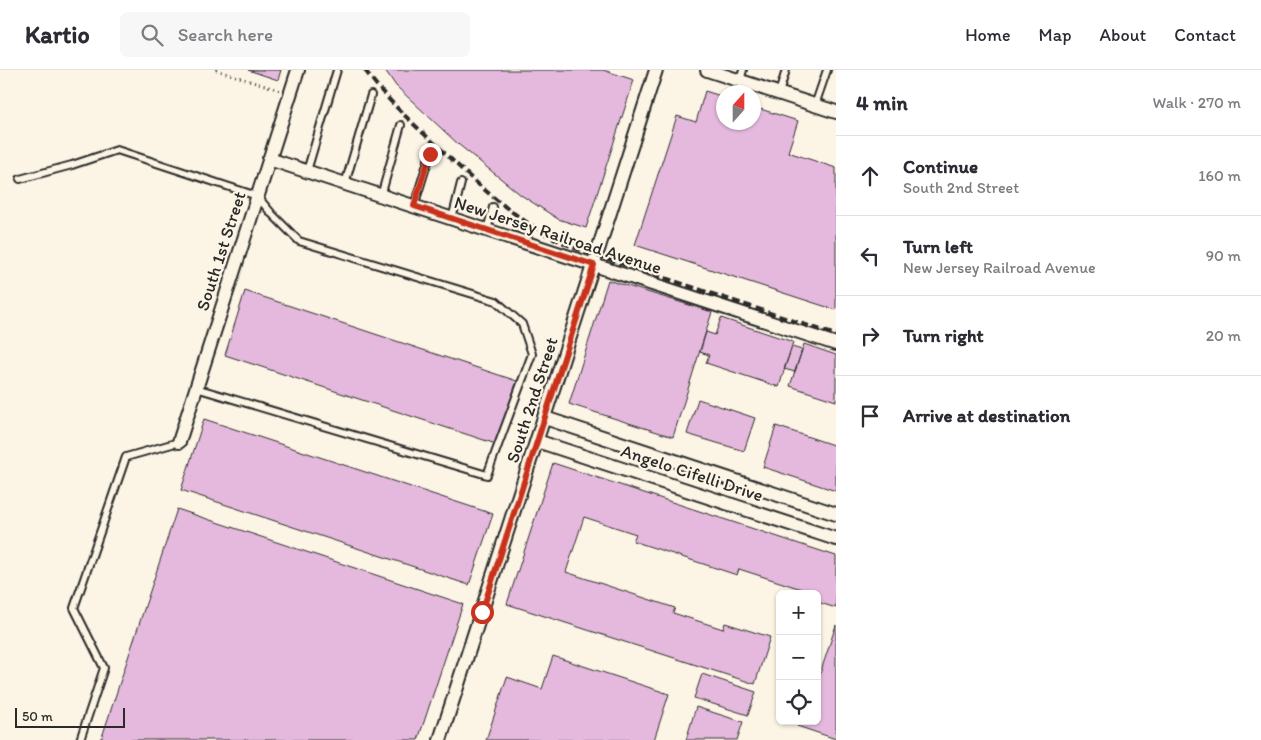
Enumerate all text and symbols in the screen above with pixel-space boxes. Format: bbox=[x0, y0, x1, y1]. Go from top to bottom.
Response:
search box bbox=[120, 12, 470, 57]
text: Kartio bbox=[25, 20, 90, 49]
icon: search bbox=[138, 21, 166, 49]
text: Search here bbox=[178, 23, 273, 46]
text: Home bbox=[965, 24, 1011, 46]
text: Map bbox=[1039, 24, 1072, 46]
text: About bbox=[1100, 24, 1146, 46]
text: Contact bbox=[1174, 24, 1236, 46]
north arrow bbox=[716, 85, 761, 130]
text: 4 min bbox=[856, 90, 908, 115]
text: Walk · 270 m bbox=[1153, 93, 1241, 112]
route end bbox=[419, 143, 442, 166]
text: Continue bbox=[903, 155, 978, 178]
icon: ahead bbox=[856, 162, 884, 190]
text: 160 m bbox=[1198, 166, 1241, 185]
text: South 2nd Street bbox=[903, 178, 1019, 197]
street label: South 1st Street bbox=[191, 188, 251, 314]
street label: New Jersey Railroad Avenue bbox=[452, 191, 664, 279]
text: Turn left bbox=[903, 235, 973, 258]
icon: left bbox=[856, 242, 884, 270]
text: 90 m bbox=[1206, 246, 1241, 265]
text: New Jersey Railroad Avenue bbox=[903, 258, 1096, 277]
icon: right bbox=[856, 322, 884, 350]
text: Turn right bbox=[903, 324, 984, 347]
text: 20 m bbox=[1206, 326, 1241, 345]
street label: South 2nd Street bbox=[501, 334, 563, 466]
icon: arrive bbox=[856, 402, 884, 430]
text: Arrive at destination bbox=[903, 404, 1070, 427]
street label: Angelo Cifelli Drive bbox=[618, 440, 766, 506]
map controls bbox=[776, 590, 821, 725]
button: + bbox=[776, 590, 821, 635]
route start bbox=[471, 601, 494, 624]
button: − bbox=[776, 635, 821, 680]
button: locate bbox=[776, 680, 821, 725]
scale bar bbox=[15, 705, 125, 728]
text: 50 m bbox=[22, 708, 53, 725]

